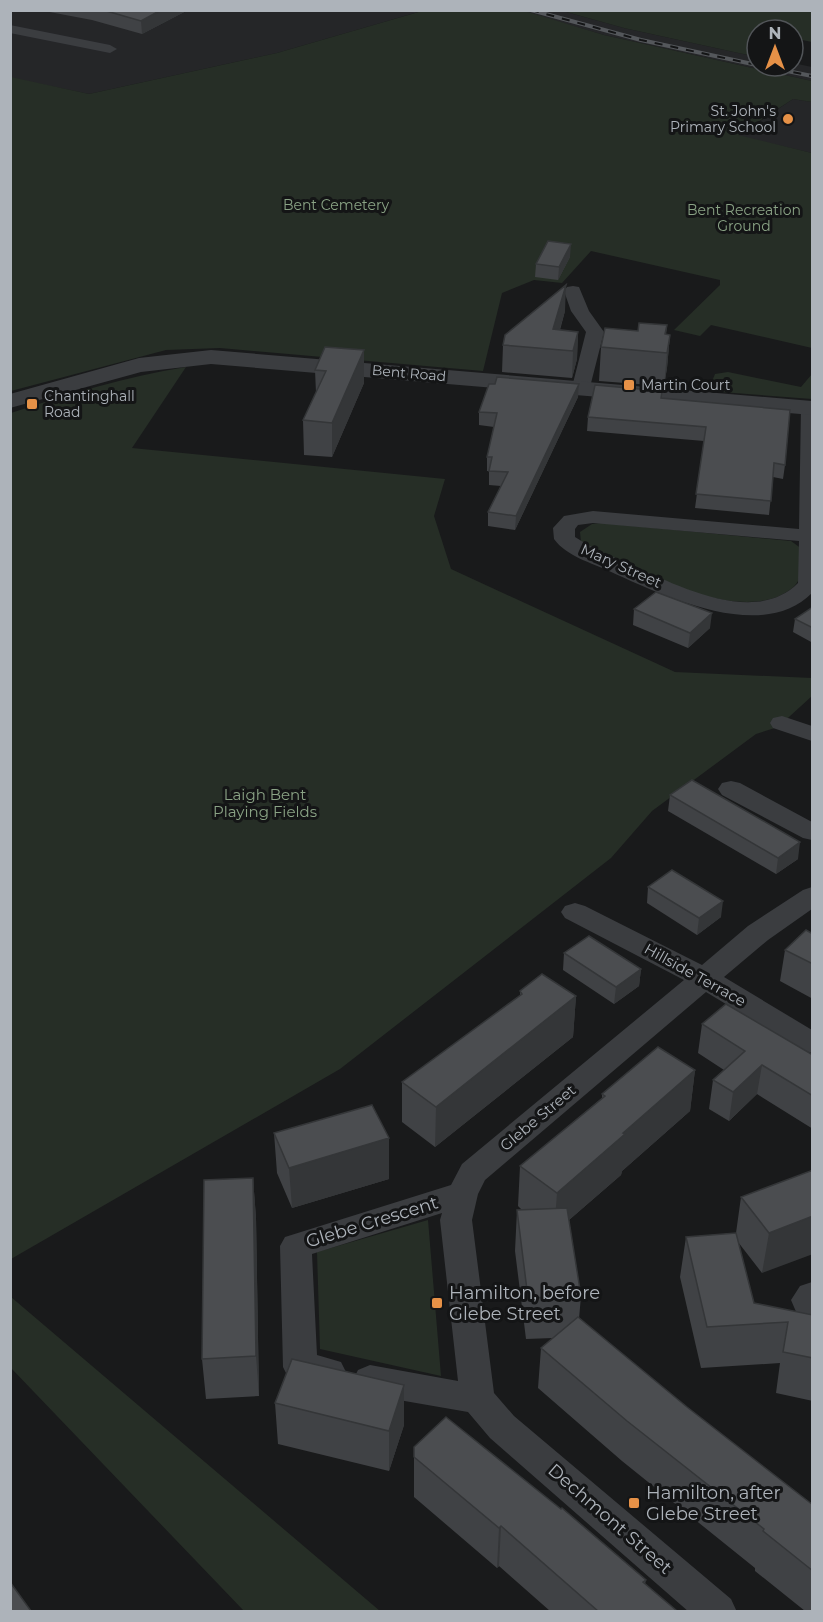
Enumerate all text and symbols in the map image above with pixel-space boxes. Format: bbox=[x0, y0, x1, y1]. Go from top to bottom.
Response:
north arrow bbox=[745, 18, 805, 78]
text: N bbox=[769, 24, 781, 43]
place label: St. John's Primary School bbox=[670, 102, 776, 136]
marker: St. John's Primary School bbox=[781, 112, 795, 126]
park label: Bent Cemetery bbox=[283, 196, 389, 214]
park label: Bent Recreation Ground bbox=[687, 201, 801, 235]
street label: Bent Road bbox=[371, 361, 447, 385]
place label: Martin Court bbox=[641, 376, 731, 394]
marker: Martin Court bbox=[622, 378, 636, 392]
place label: Chantinghall Road bbox=[44, 387, 135, 421]
marker: Chantinghall Road bbox=[25, 397, 39, 411]
street label: Mary Street bbox=[578, 539, 665, 592]
park label: Laigh Bent Playing Fields bbox=[213, 785, 317, 821]
street label: Hillside Terrace bbox=[641, 939, 749, 1010]
street label: Glebe Street bbox=[496, 1080, 579, 1155]
street label: Glebe Crescent bbox=[303, 1191, 441, 1253]
place label: Hamilton, before Glebe Street bbox=[449, 1282, 600, 1325]
marker: Hamilton, before Glebe Street bbox=[430, 1296, 444, 1310]
street label: Dechmont Street bbox=[544, 1459, 676, 1579]
place label: Hamilton, after Glebe Street bbox=[646, 1482, 781, 1525]
marker: Hamilton, after Glebe Street bbox=[627, 1496, 641, 1510]

